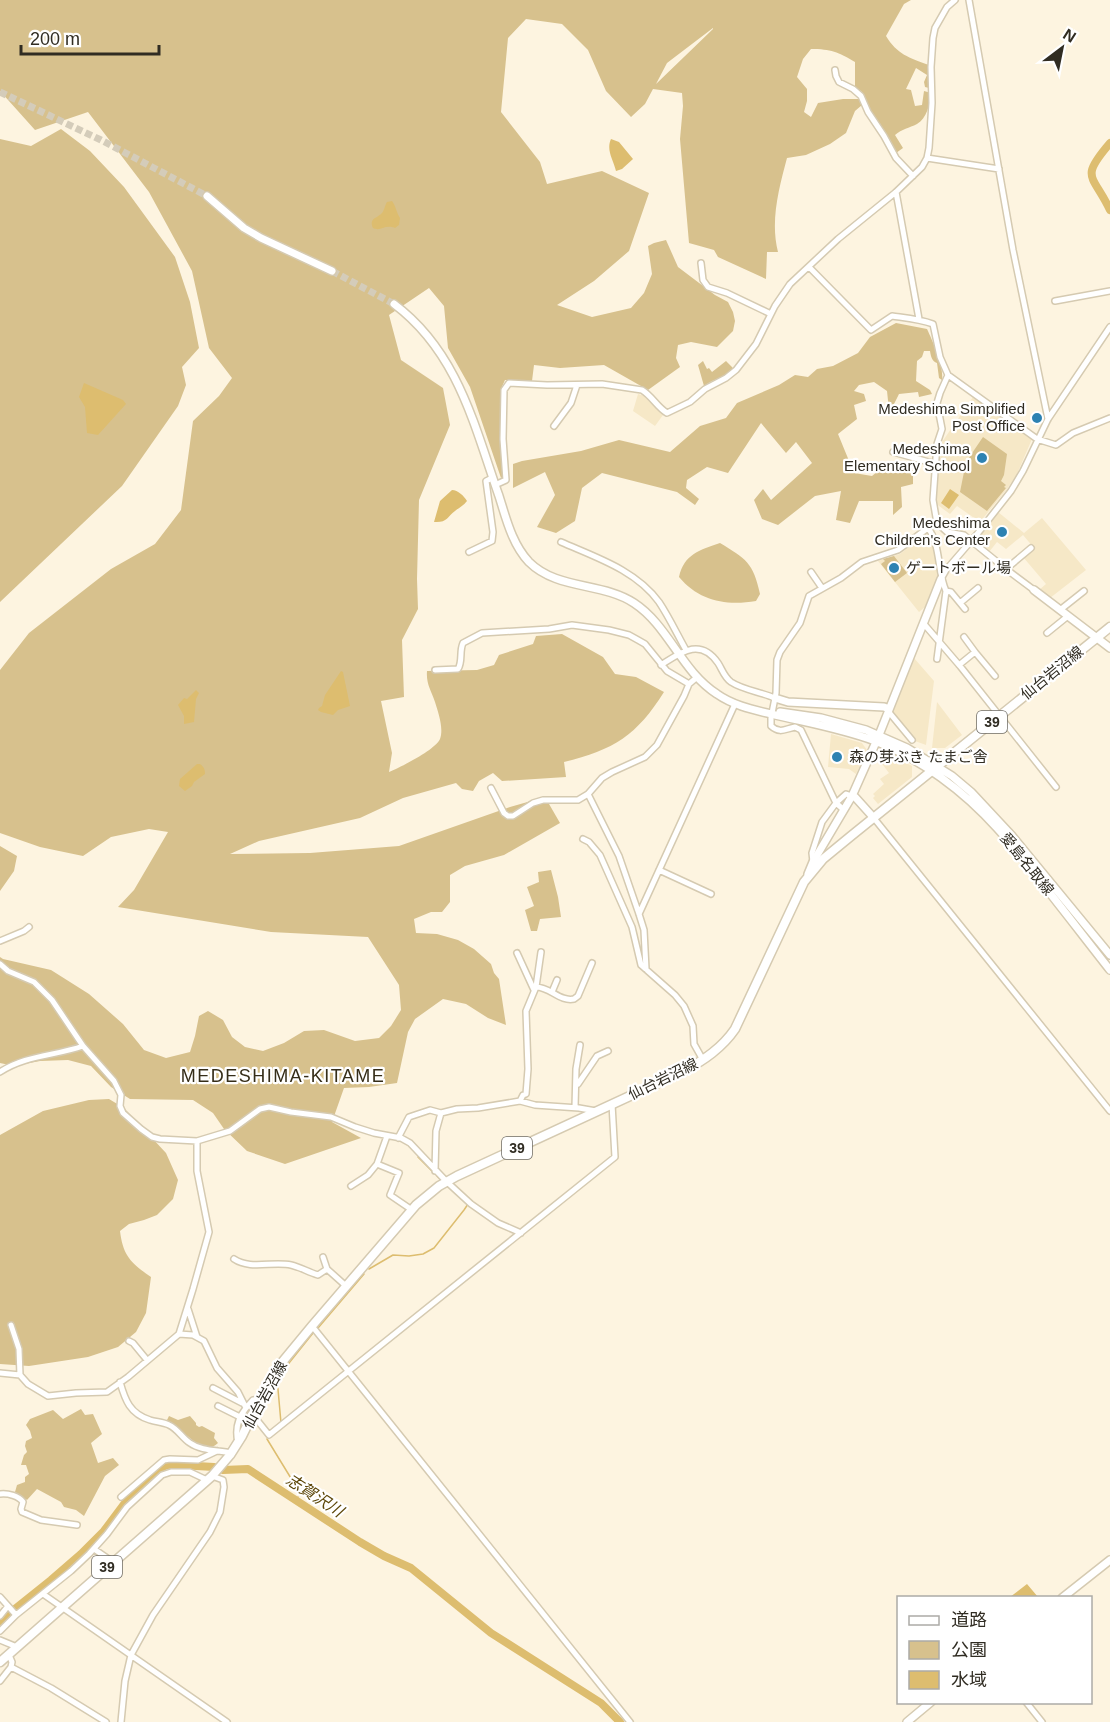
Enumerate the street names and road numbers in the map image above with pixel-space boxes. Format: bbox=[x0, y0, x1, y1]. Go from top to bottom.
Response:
street label: 仙台岩沼線 bbox=[1017, 642, 1086, 703]
road number: 39 bbox=[977, 711, 1007, 733]
street label: 愛島名取線 bbox=[997, 829, 1058, 898]
street label: 仙台岩沼線 bbox=[625, 1054, 700, 1103]
road number: 39 bbox=[502, 1137, 532, 1159]
street label: 仙台岩沼線 bbox=[239, 1358, 290, 1432]
road number: 39 bbox=[92, 1556, 122, 1578]

